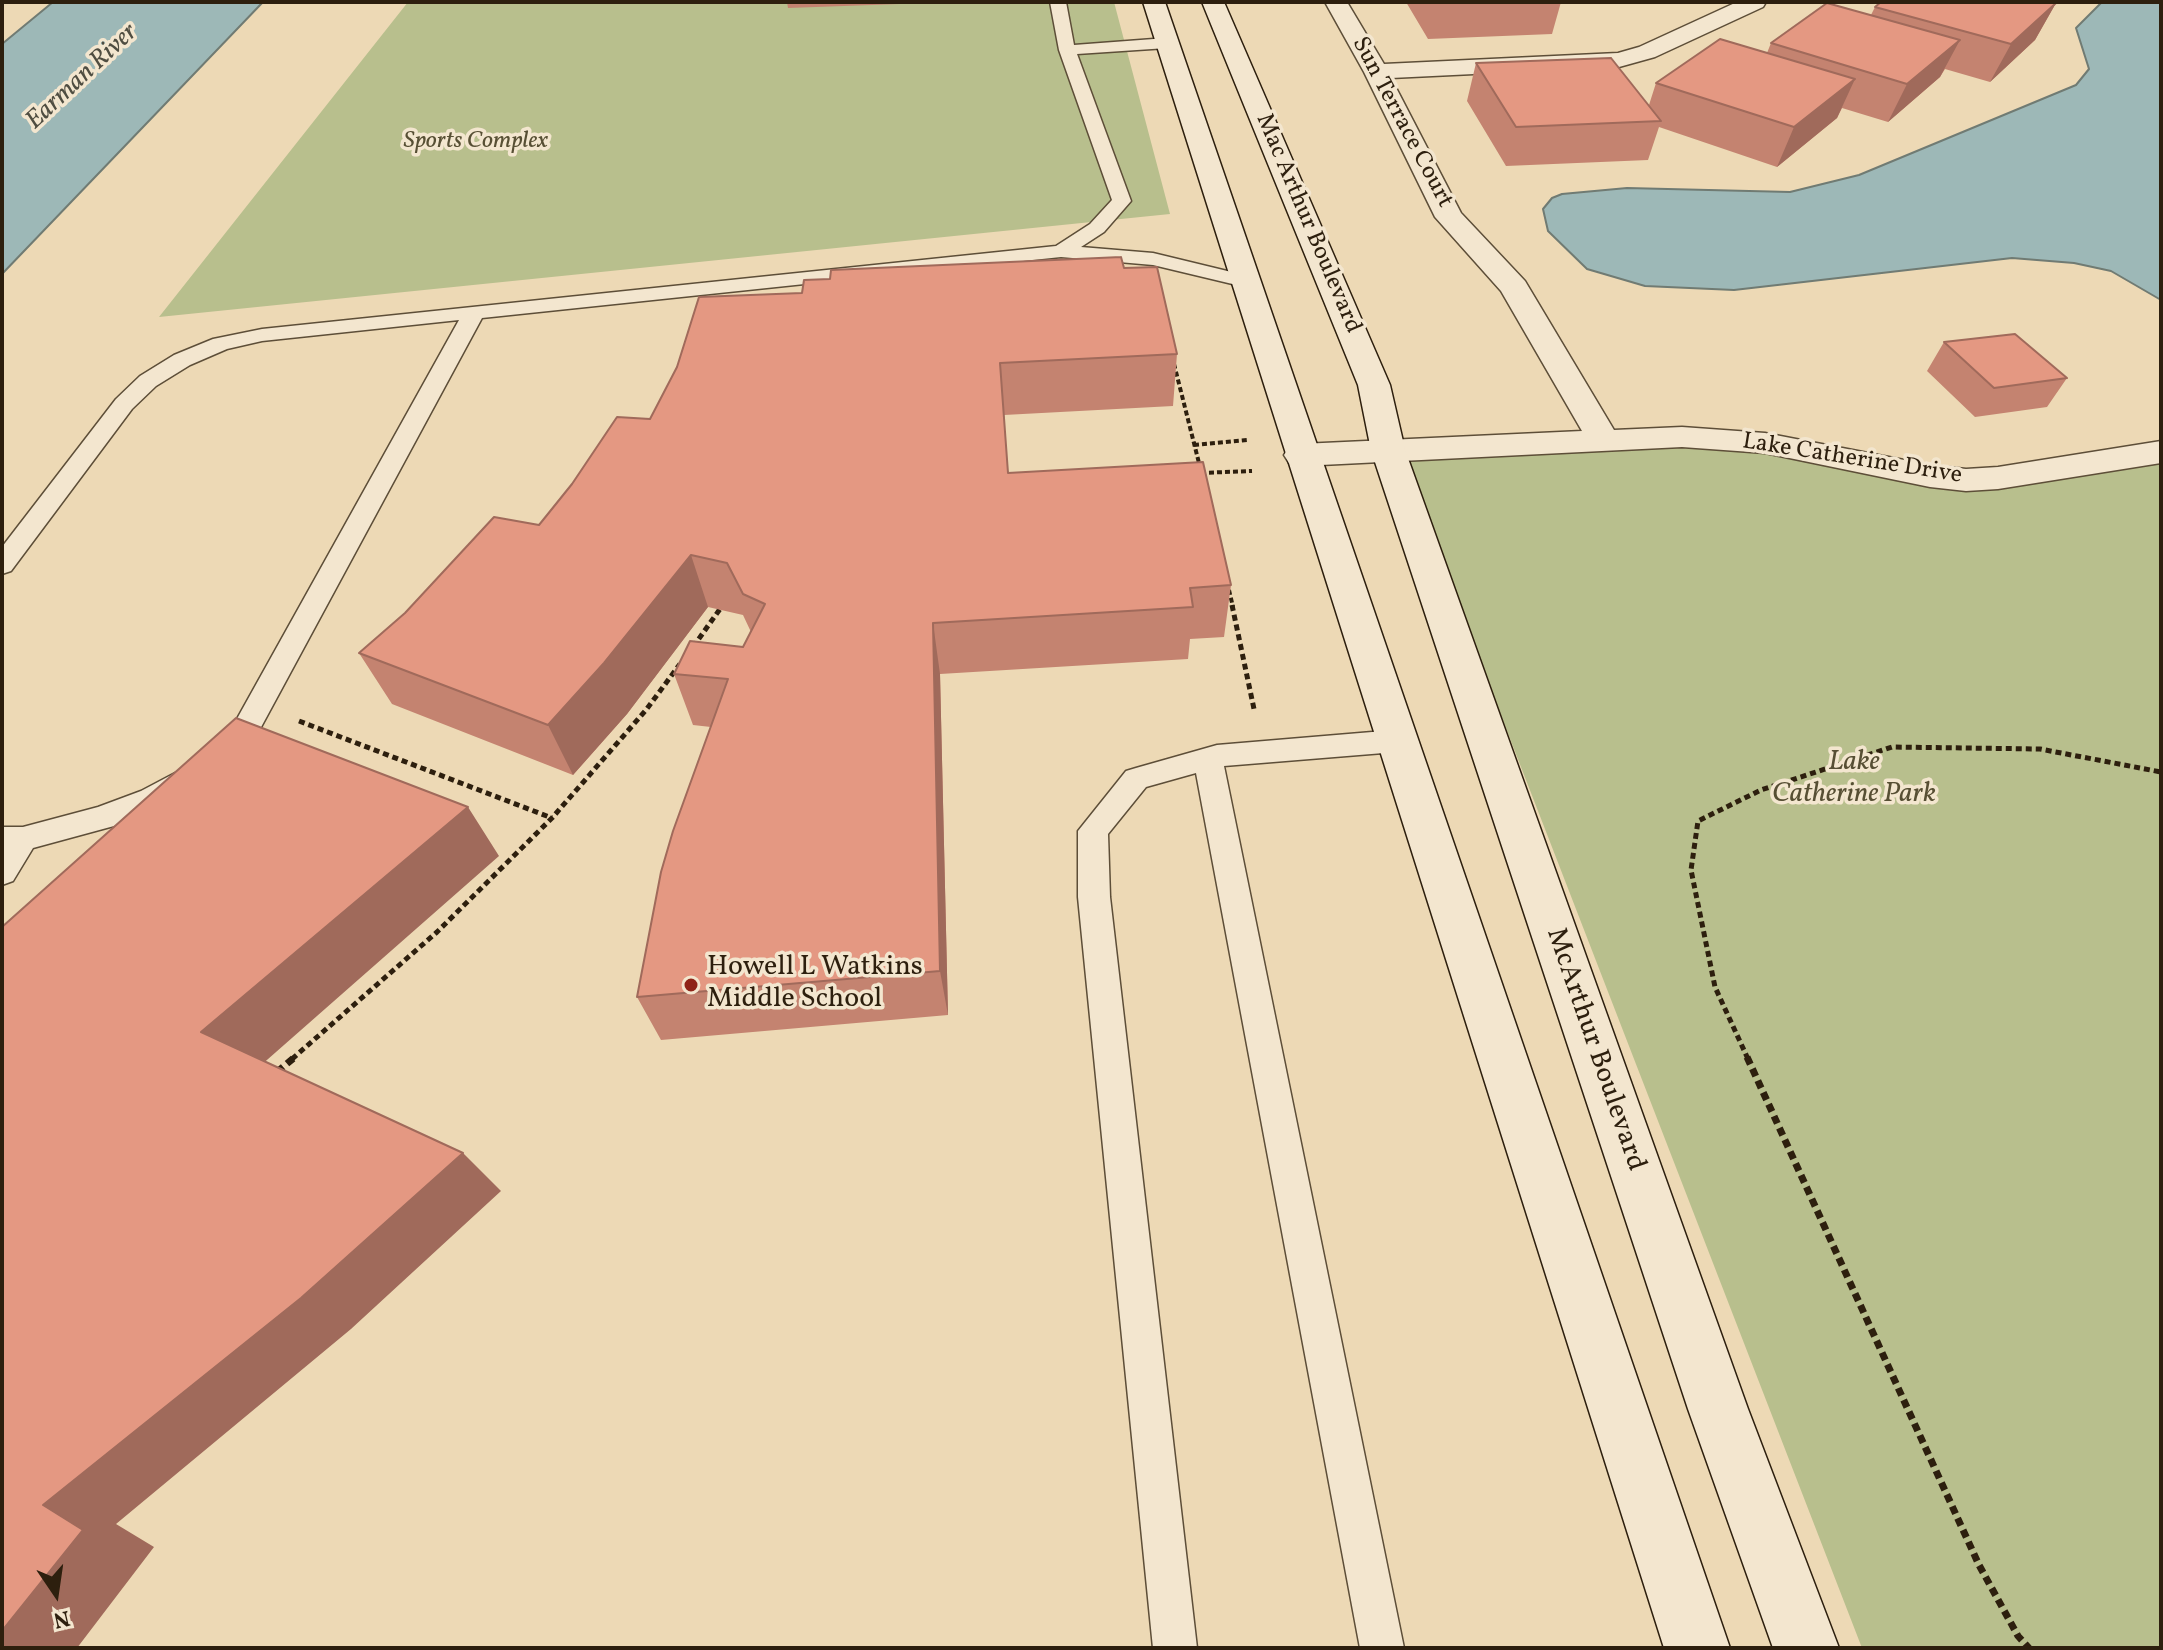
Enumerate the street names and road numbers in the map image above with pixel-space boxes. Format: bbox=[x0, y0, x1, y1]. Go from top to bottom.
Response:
street label: Sun Terrace Court bbox=[1344, 33, 1458, 213]
street label: Mac Arthur Boulevard bbox=[1248, 110, 1366, 338]
street label: Lake Catherine Drive bbox=[1740, 428, 1964, 492]
street label: McArthur Boulevard bbox=[1537, 924, 1651, 1176]

